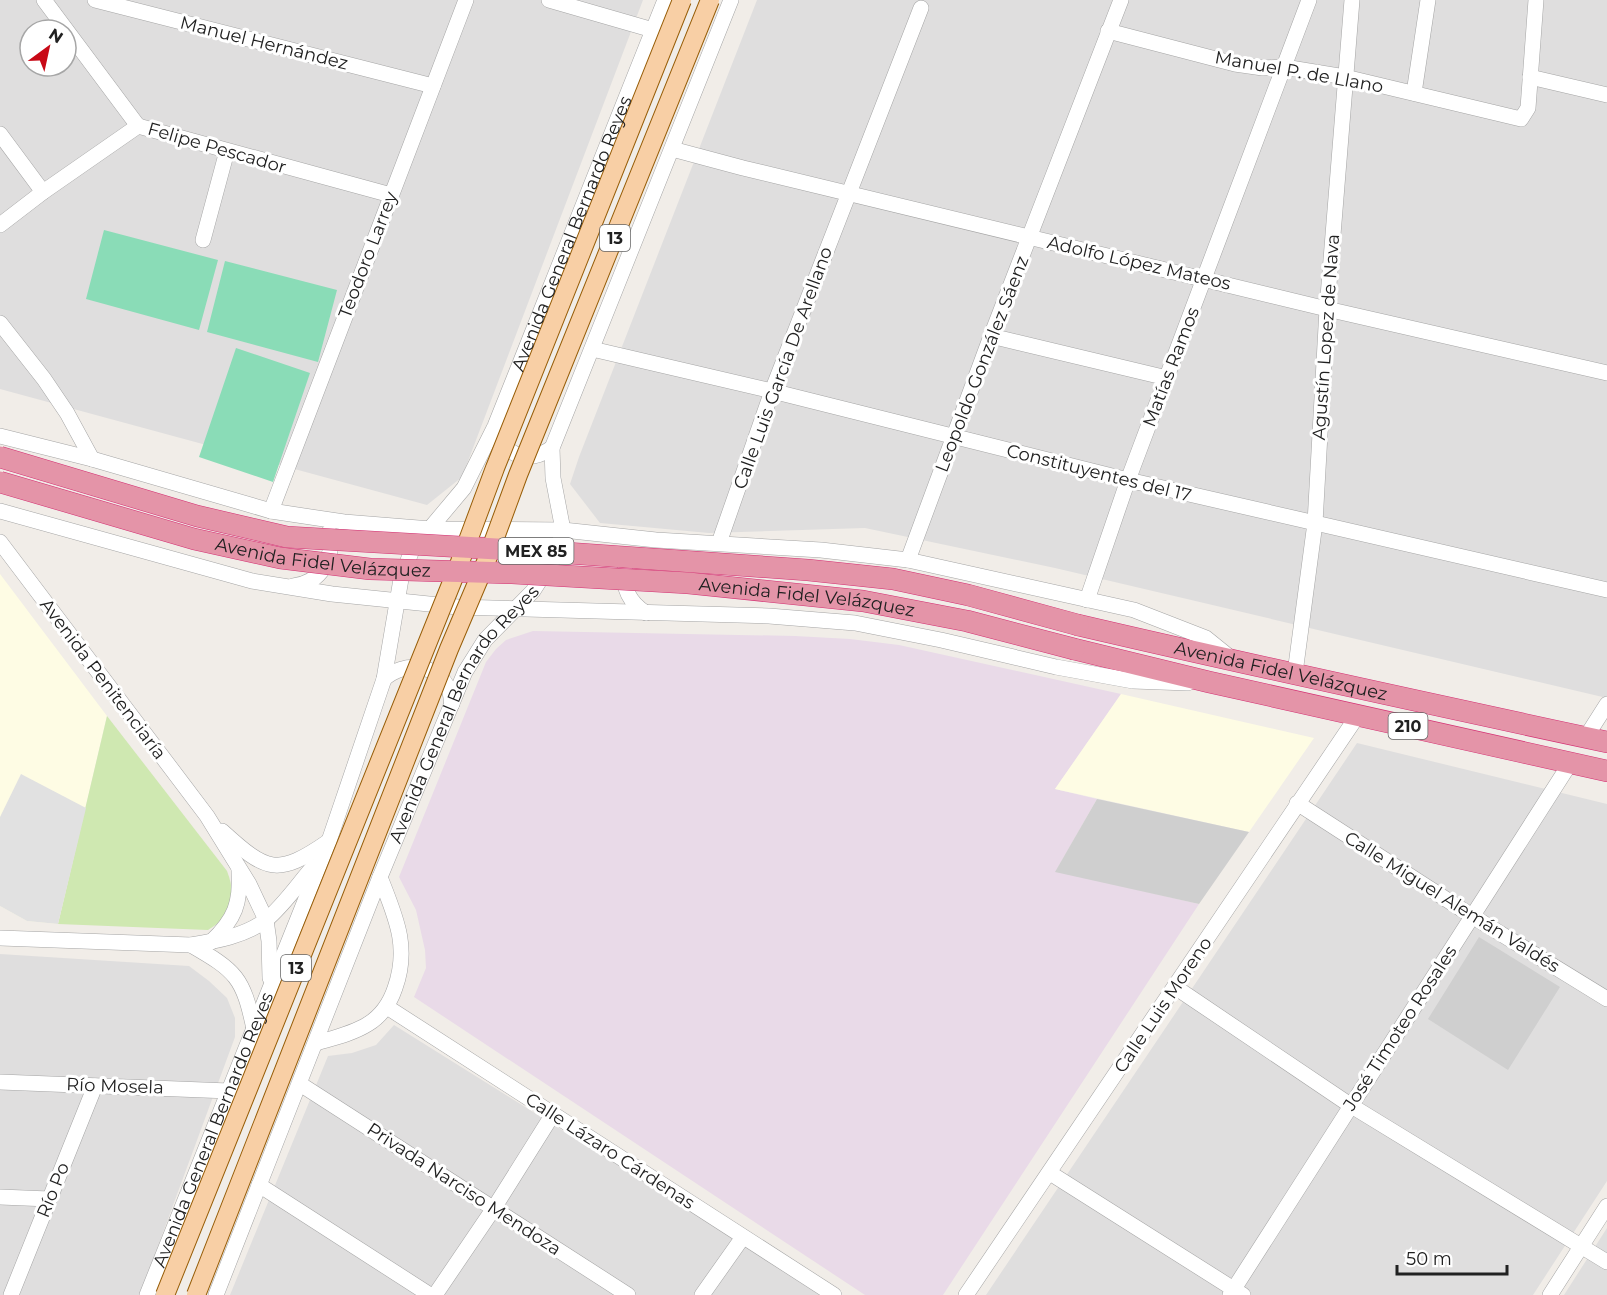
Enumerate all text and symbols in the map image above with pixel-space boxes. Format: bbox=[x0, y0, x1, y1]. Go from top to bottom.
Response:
street label: Manuel Hernández bbox=[178, 11, 350, 75]
north arrow bbox=[18, 18, 78, 78]
text: N bbox=[45, 24, 66, 47]
street label: Manuel P. de Llano bbox=[1213, 46, 1385, 98]
street label: Avenida General Bernardo Reyes bbox=[507, 93, 637, 374]
street label: Felipe Pescador bbox=[145, 118, 289, 178]
street label: Teodoro Larrey bbox=[334, 188, 402, 321]
road number: 13 bbox=[600, 225, 630, 251]
street label: Adolfo López Mateos bbox=[1045, 231, 1233, 295]
street label: Agustín Lopez de Nava bbox=[1308, 233, 1344, 441]
street label: Calle Luis García De Arellano bbox=[729, 244, 837, 492]
street label: Leopoldo González Sáenz bbox=[931, 253, 1033, 475]
street label: Matías Ramos bbox=[1138, 304, 1204, 430]
street label: Constituyentes del 17 bbox=[1004, 439, 1194, 507]
street label: Avenida Fidel Velázquez bbox=[213, 533, 431, 582]
road number: MEX 85 bbox=[498, 538, 574, 564]
street label: Avenida Fidel Velázquez bbox=[698, 573, 917, 622]
street label: Avenida General Bernardo Reyes bbox=[384, 580, 544, 846]
street label: Avenida Penitenciaría bbox=[35, 594, 171, 764]
street label: Avenida Fidel Velázquez bbox=[1172, 637, 1389, 705]
road number: 210 bbox=[1388, 713, 1428, 739]
street label: Calle Miguel Alemán Valdés bbox=[1340, 827, 1564, 978]
street label: Calle Luis Moreno bbox=[1109, 933, 1217, 1077]
street label: José Timoteo Rosales bbox=[1338, 941, 1462, 1115]
road number: 13 bbox=[281, 955, 311, 981]
street label: Avenida General Bernardo Reyes bbox=[148, 989, 278, 1271]
street label: Río Mosela bbox=[66, 1073, 164, 1099]
street label: Calle Lázaro Cárdenas bbox=[521, 1088, 699, 1214]
street label: Privada Narciso Mendoza bbox=[363, 1118, 565, 1260]
street label: Río Po bbox=[32, 1159, 74, 1221]
scale bar bbox=[1397, 1238, 1506, 1276]
text: 50 m bbox=[1406, 1248, 1452, 1270]

